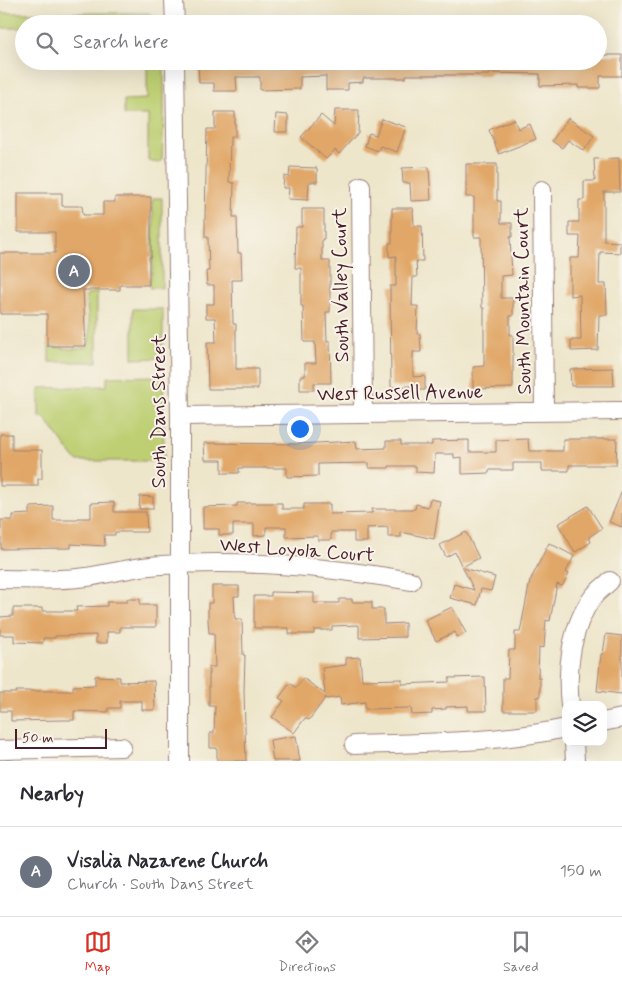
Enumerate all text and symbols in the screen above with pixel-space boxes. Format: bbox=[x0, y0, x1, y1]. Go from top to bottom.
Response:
search box bbox=[15, 15, 607, 70]
icon: search bbox=[33, 29, 61, 57]
text: Search here bbox=[73, 30, 169, 55]
street label: South Valley Court bbox=[327, 207, 356, 362]
street label: South Mountain Court bbox=[508, 207, 539, 395]
pin: A bbox=[58, 252, 90, 290]
street label: South Dans Street bbox=[146, 333, 173, 488]
street label: West Russell Avenue bbox=[317, 379, 483, 408]
your location bbox=[287, 416, 313, 442]
street label: West Loyola Court bbox=[219, 532, 375, 569]
map controls bbox=[562, 701, 607, 746]
button: layers bbox=[562, 701, 607, 746]
scale bar bbox=[15, 726, 108, 749]
text: 50 m bbox=[22, 729, 53, 747]
text: Nearby bbox=[20, 780, 84, 808]
text: Visalia Nazarene Church bbox=[67, 849, 268, 874]
text: A bbox=[31, 861, 41, 882]
text: 150 m bbox=[560, 861, 602, 882]
text: Church · South Dans Street bbox=[67, 874, 254, 895]
tab: Map bbox=[84, 928, 112, 976]
tab: Directions bbox=[279, 928, 336, 976]
tab: Saved bbox=[503, 928, 538, 976]

